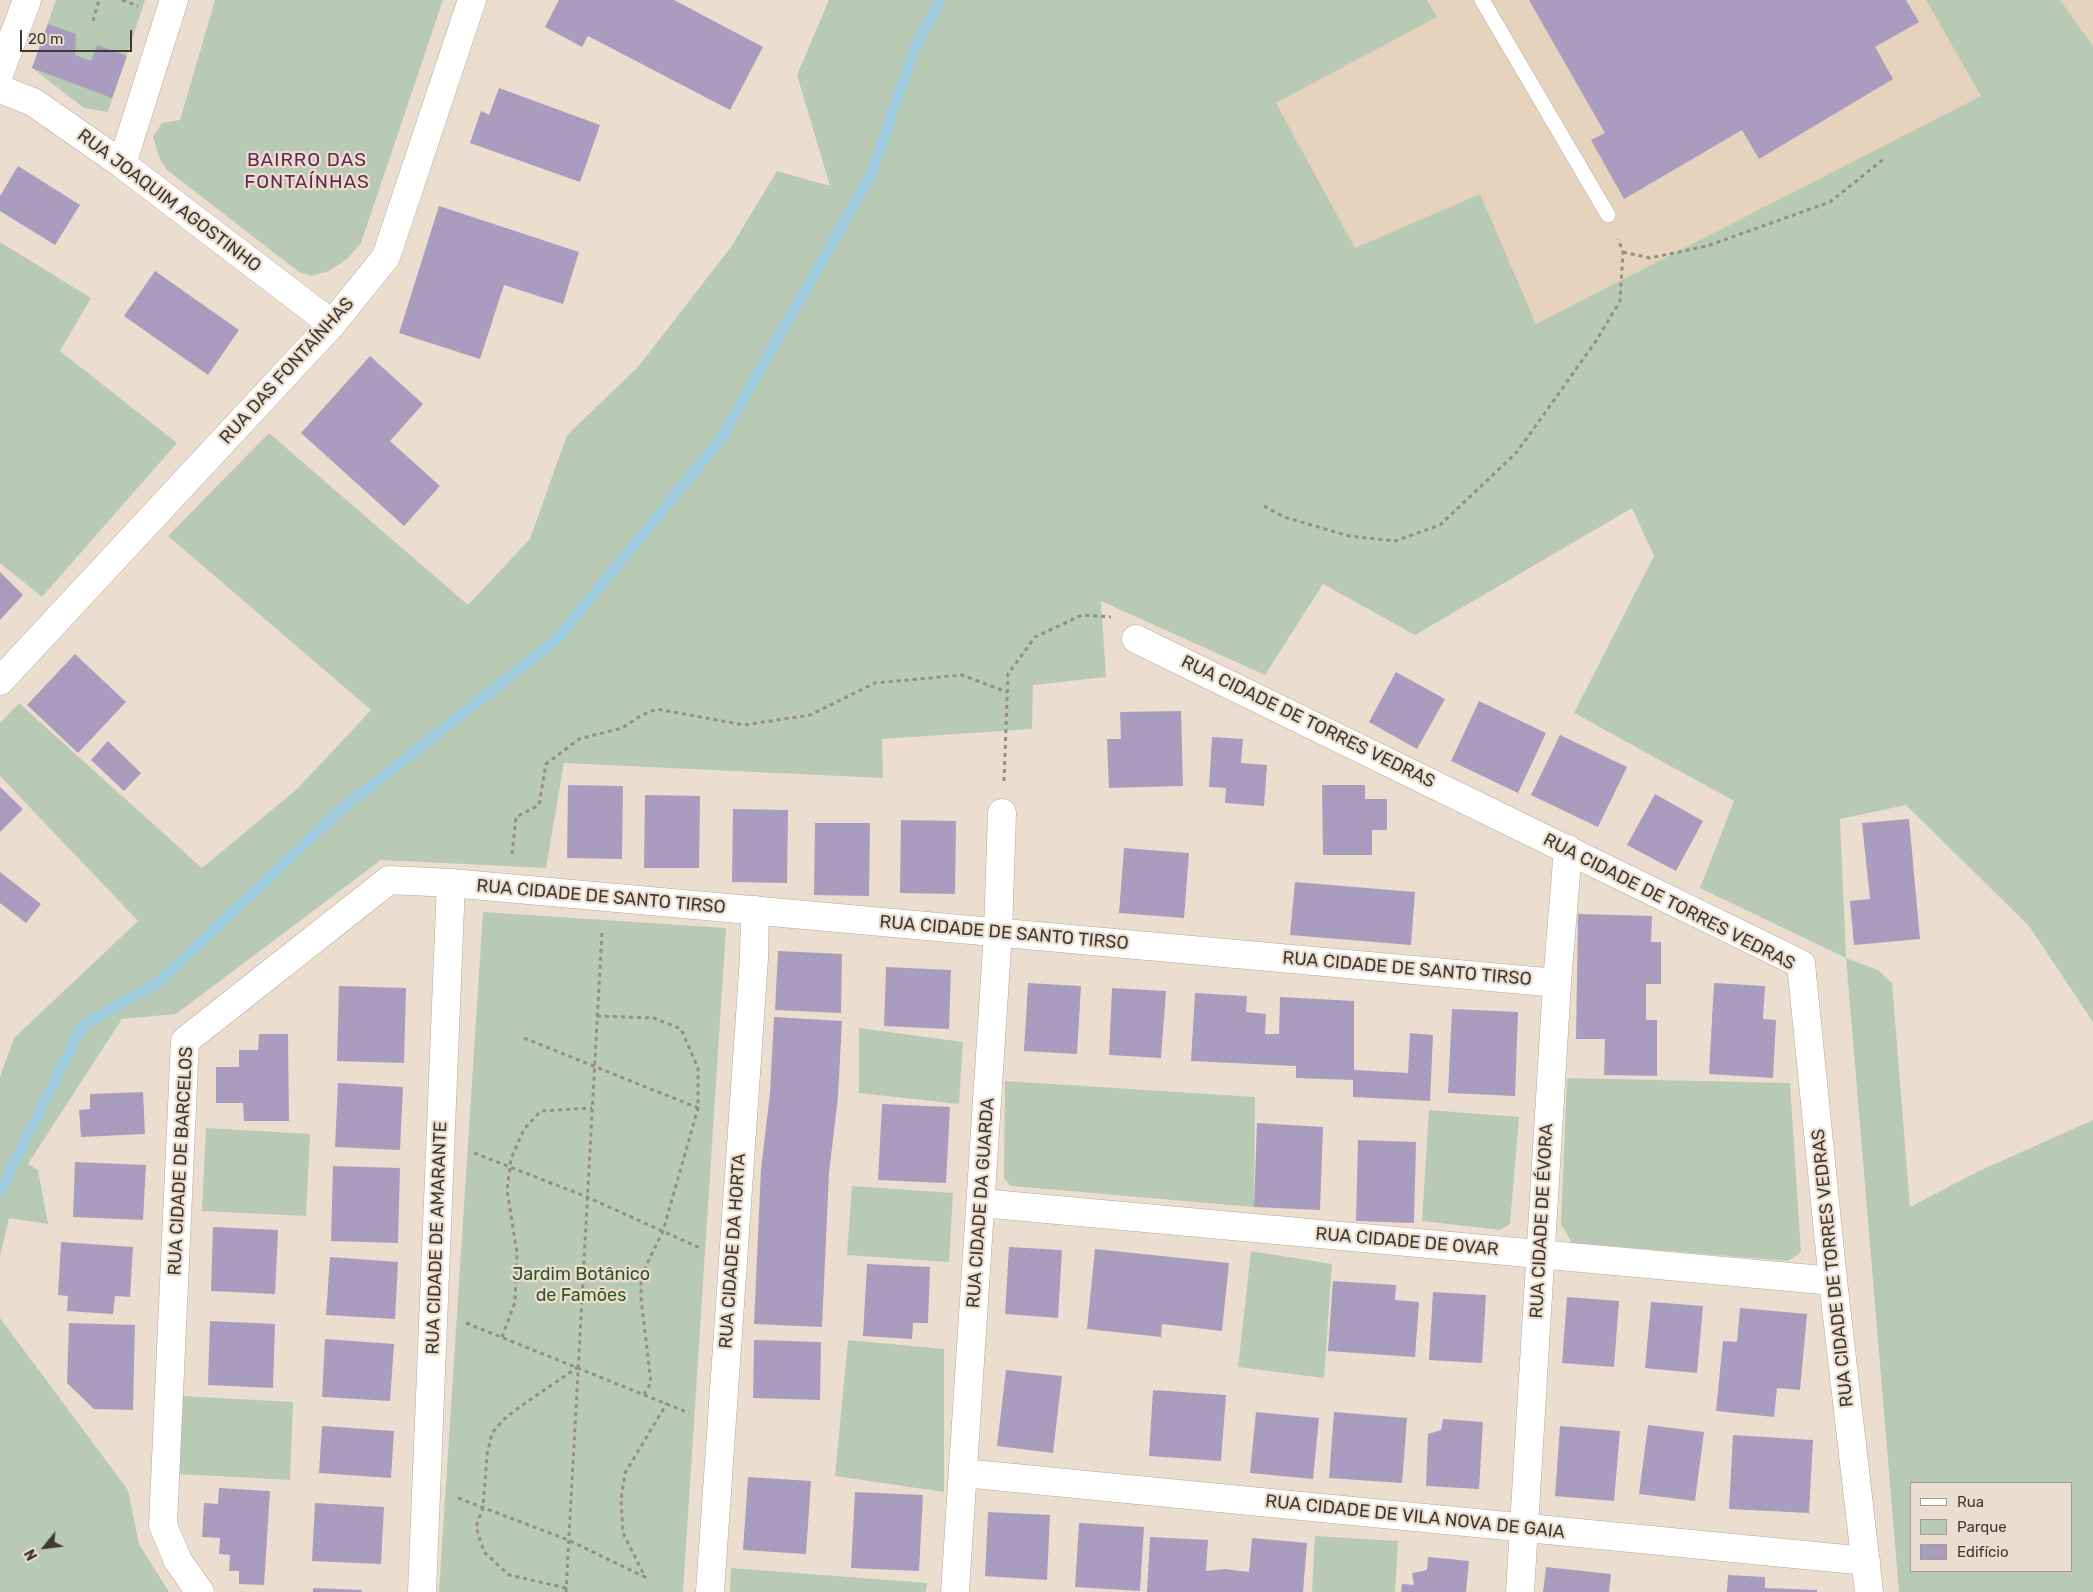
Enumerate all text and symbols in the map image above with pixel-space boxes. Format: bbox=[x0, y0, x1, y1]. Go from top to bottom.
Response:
scale bar bbox=[22, 20, 135, 52]
text: 20 m bbox=[28, 30, 63, 48]
street label: RUA JOAQUIM AGOSTINHO bbox=[73, 125, 265, 277]
district label: BAIRRO DAS FONTAÍNHAS bbox=[243, 150, 371, 194]
street label: RUA DAS FONTAÍNHAS bbox=[215, 293, 359, 449]
street label: RUA CIDADE DE TORRES VEDRAS bbox=[1178, 651, 1438, 793]
street label: RUA CIDADE DE TORRES VEDRAS bbox=[1540, 829, 1798, 975]
street label: RUA CIDADE DE SANTO TIRSO bbox=[476, 875, 726, 919]
street label: RUA CIDADE DE SANTO TIRSO bbox=[879, 911, 1129, 955]
street label: RUA CIDADE DE SANTO TIRSO bbox=[1282, 947, 1532, 991]
street label: RUA CIDADE DE BARCELOS bbox=[164, 1046, 198, 1276]
street label: RUA CIDADE DA GUARDA bbox=[963, 1097, 999, 1309]
street label: RUA CIDADE DE AMARANTE bbox=[422, 1121, 452, 1355]
street label: RUA CIDADE DE ÉVORA bbox=[1526, 1123, 1558, 1319]
street label: RUA CIDADE DE TORRES VEDRAS bbox=[1808, 1128, 1858, 1408]
street label: RUA CIDADE DA HORTA bbox=[715, 1152, 751, 1350]
street label: RUA CIDADE DE OVAR bbox=[1315, 1223, 1499, 1261]
park label: Jardim Botânico de Famões bbox=[512, 1264, 650, 1306]
legend bbox=[1910, 1482, 2073, 1572]
street label: RUA CIDADE DE VILA NOVA DE GAIA bbox=[1264, 1491, 1566, 1543]
text: Rua bbox=[1957, 1493, 1984, 1511]
text: Parque bbox=[1957, 1518, 2007, 1536]
north arrow bbox=[20, 1522, 70, 1572]
text: Edifício bbox=[1957, 1543, 2009, 1561]
text: N bbox=[22, 1546, 41, 1563]

